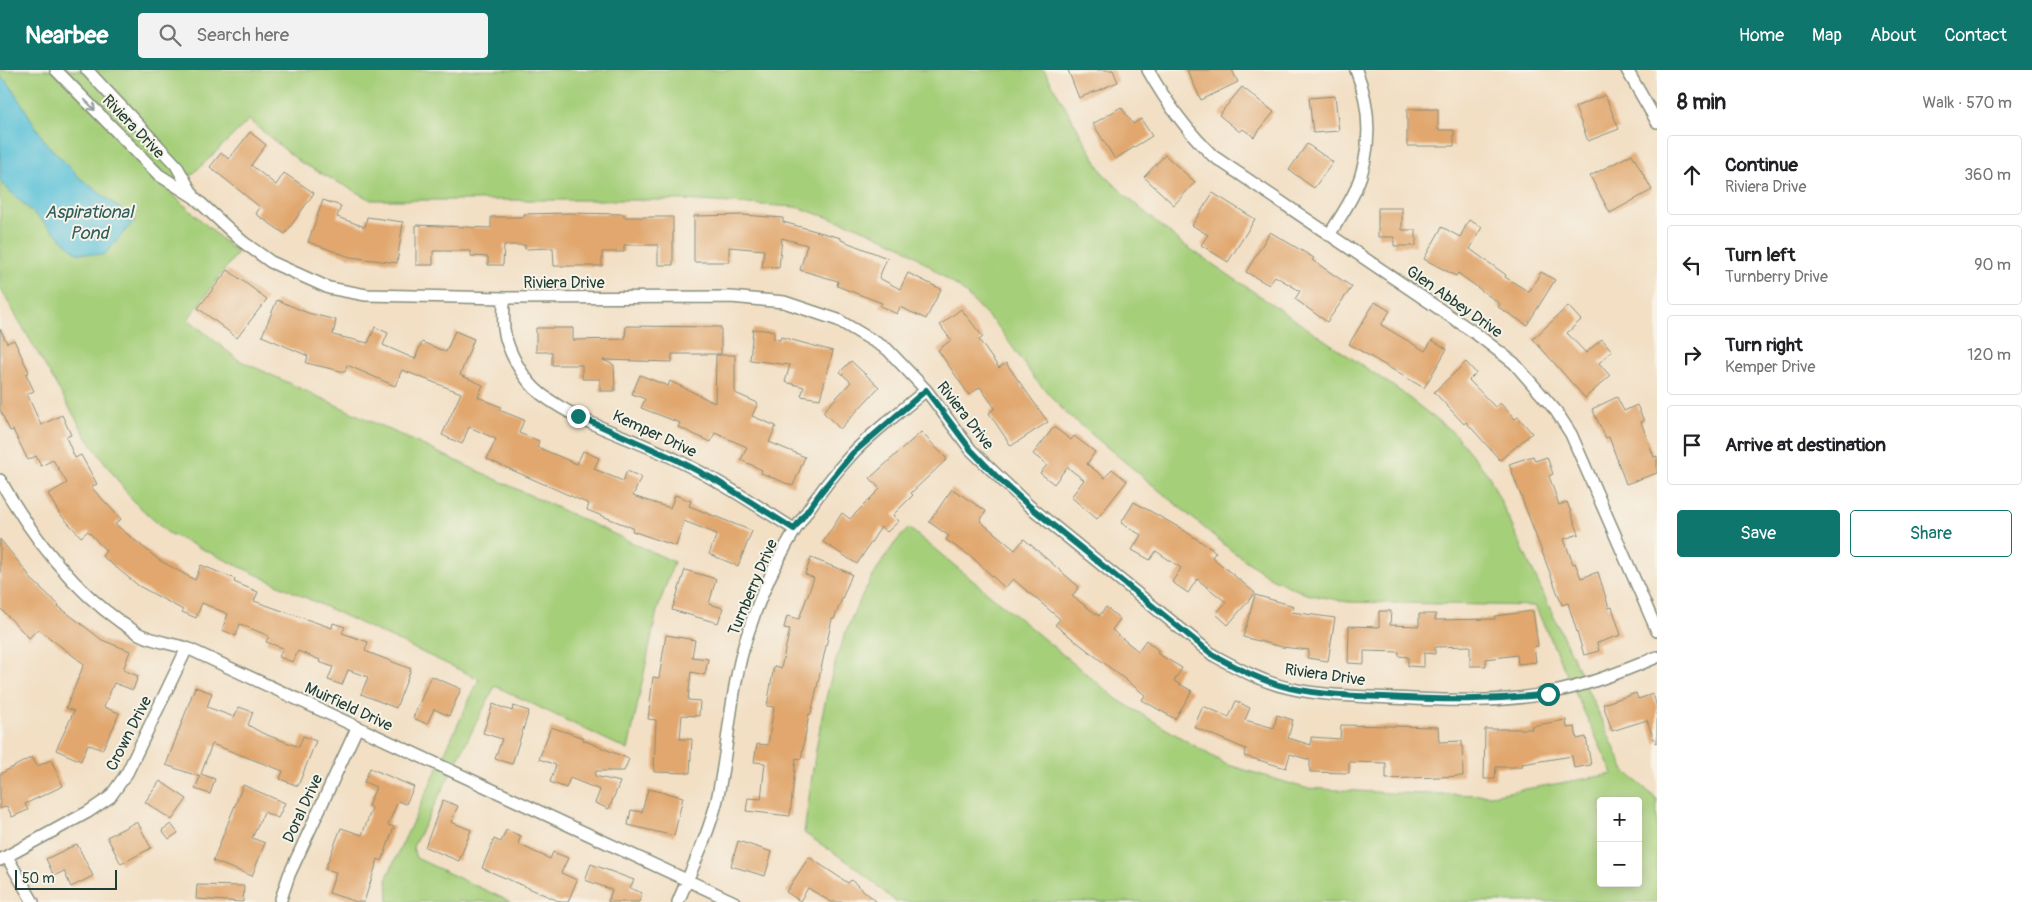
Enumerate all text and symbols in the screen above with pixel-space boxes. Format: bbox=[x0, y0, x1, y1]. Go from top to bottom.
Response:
search box bbox=[138, 13, 488, 58]
text: Nearbee bbox=[25, 21, 108, 50]
icon: search bbox=[156, 21, 184, 49]
text: Search here bbox=[196, 23, 289, 47]
text: Home bbox=[1739, 24, 1784, 47]
text: Map bbox=[1812, 24, 1842, 47]
text: About bbox=[1870, 24, 1916, 47]
text: Contact bbox=[1944, 24, 2007, 47]
text: 8 min bbox=[1677, 89, 1726, 116]
street label: Riviera Drive bbox=[98, 91, 169, 163]
text: Walk · 570 m bbox=[1923, 93, 2012, 113]
one-way arrow bbox=[84, 99, 97, 111]
text: Continue bbox=[1725, 153, 1798, 177]
icon: ahead bbox=[1678, 161, 1706, 189]
text: 360 m bbox=[1964, 165, 2011, 185]
text: Riviera Drive bbox=[1725, 177, 1806, 197]
water label: Aspirational Pond bbox=[45, 201, 135, 245]
text: Turn left bbox=[1725, 243, 1795, 267]
icon: left bbox=[1678, 251, 1706, 279]
text: 90 m bbox=[1974, 255, 2011, 275]
street label: Glen Abbey Drive bbox=[1402, 261, 1506, 342]
text: Turnberry Drive bbox=[1725, 267, 1828, 287]
street label: Riviera Drive bbox=[523, 273, 605, 293]
text: Turn right bbox=[1725, 333, 1803, 357]
icon: right bbox=[1678, 341, 1706, 369]
text: 120 m bbox=[1967, 345, 2011, 365]
text: Kemper Drive bbox=[1725, 357, 1815, 377]
street label: Riviera Drive bbox=[932, 377, 998, 454]
route end bbox=[567, 405, 590, 428]
street label: Kemper Drive bbox=[609, 406, 700, 462]
icon: arrive bbox=[1678, 431, 1706, 459]
text: Arrive at destination bbox=[1725, 433, 1886, 457]
button: Save bbox=[1677, 510, 1840, 557]
button: Share bbox=[1850, 510, 2012, 557]
street label: Turnberry Drive bbox=[724, 536, 782, 639]
street label: Riviera Drive bbox=[1283, 659, 1367, 691]
street label: Muirfield Drive bbox=[301, 678, 396, 736]
route start bbox=[1537, 683, 1560, 706]
street label: Crown Drive bbox=[102, 693, 156, 774]
street label: Doral Drive bbox=[278, 771, 327, 846]
map controls bbox=[1597, 797, 1642, 887]
button: + bbox=[1597, 797, 1642, 842]
button: − bbox=[1597, 842, 1642, 887]
scale bar bbox=[15, 867, 118, 890]
text: 50 m bbox=[22, 870, 55, 887]

